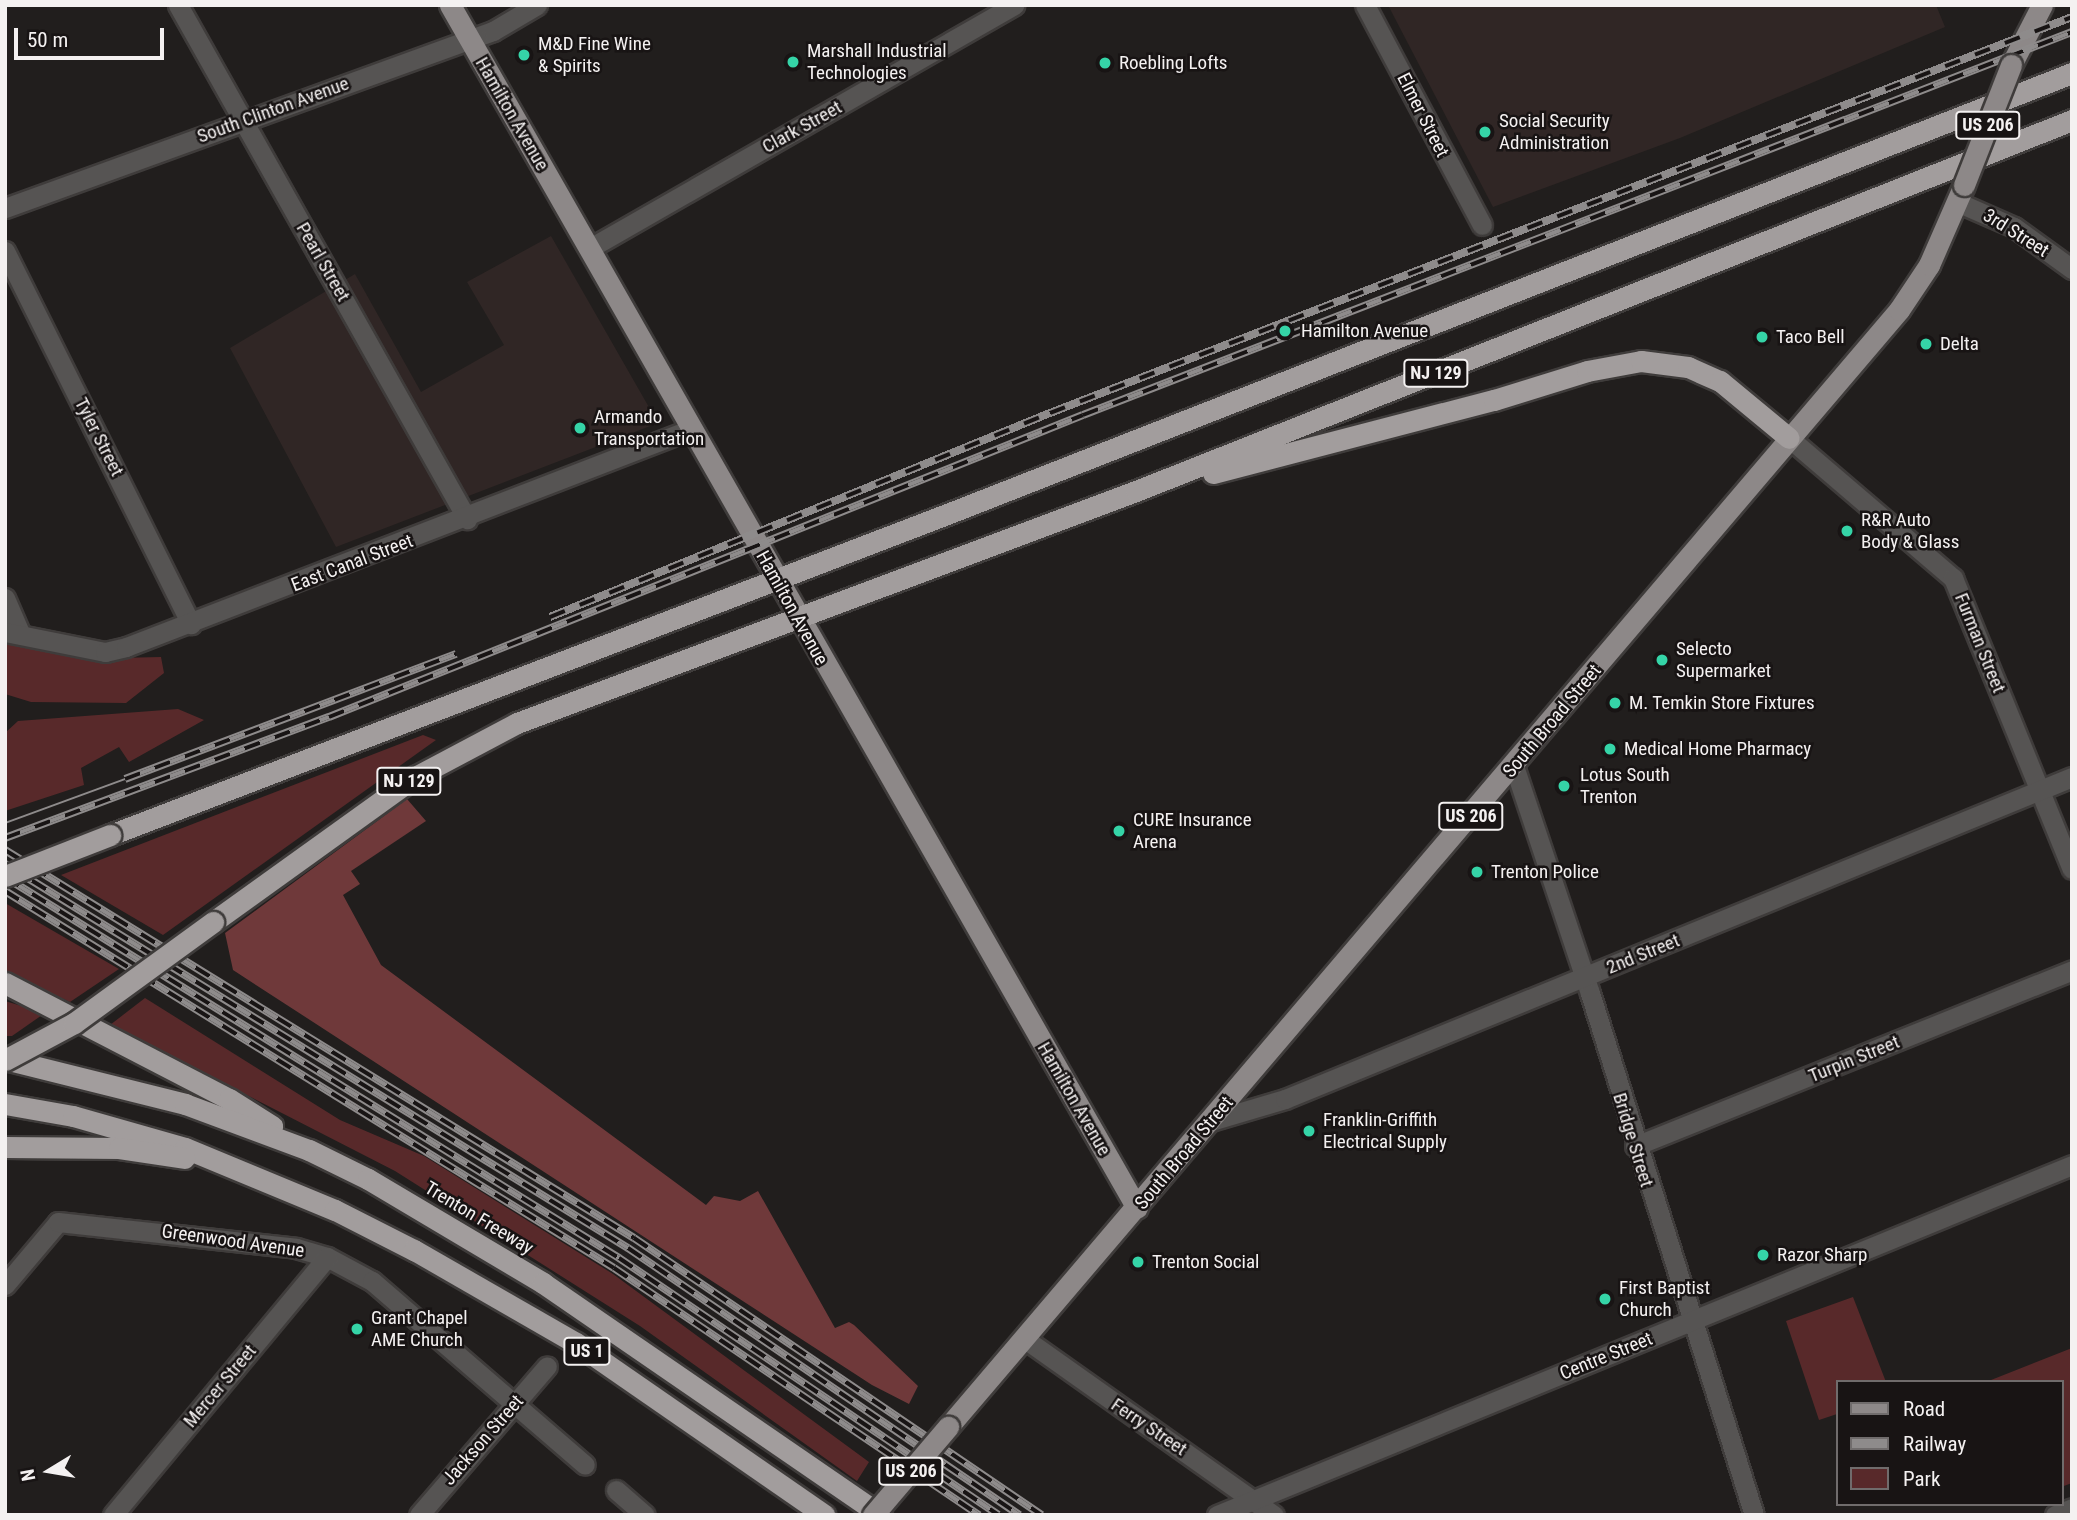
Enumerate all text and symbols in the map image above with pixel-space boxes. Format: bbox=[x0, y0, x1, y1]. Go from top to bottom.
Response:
scale bar bbox=[18, 14, 168, 58]
text: 50 m bbox=[27, 28, 68, 52]
place label: M&D Fine Wine & Spirits bbox=[538, 33, 651, 77]
place label: Marshall Industrial Technologies bbox=[807, 40, 947, 84]
marker: M&D Fine Wine & Spirits bbox=[516, 47, 532, 63]
place label: Roebling Lofts bbox=[1119, 52, 1227, 74]
street label: Hamilton Avenue bbox=[470, 53, 554, 175]
marker: Marshall Industrial Technologies bbox=[785, 54, 801, 70]
marker: Roebling Lofts bbox=[1097, 55, 1113, 71]
street label: Elmer Street bbox=[1392, 69, 1454, 161]
street label: South Clinton Avenue bbox=[194, 72, 352, 148]
street label: Clark Street bbox=[758, 96, 846, 158]
place label: Social Security Administration bbox=[1499, 110, 1610, 154]
road number: US 206 bbox=[1955, 110, 2021, 140]
marker: Social Security Administration bbox=[1477, 124, 1493, 140]
street label: 3rd Street bbox=[1979, 204, 2053, 262]
street label: Pearl Street bbox=[291, 218, 355, 306]
place label: Hamilton Avenue bbox=[1301, 320, 1428, 342]
marker: Hamilton Avenue bbox=[1275, 321, 1295, 341]
place label: Taco Bell bbox=[1776, 326, 1845, 348]
marker: Taco Bell bbox=[1754, 329, 1770, 345]
place label: Delta bbox=[1940, 333, 1979, 355]
marker: Delta bbox=[1918, 336, 1934, 352]
road number: NJ 129 bbox=[1403, 358, 1469, 388]
street label: Tyler Street bbox=[70, 394, 128, 480]
place label: Armando Transportation bbox=[594, 406, 704, 450]
marker: Armando Transportation bbox=[572, 420, 588, 436]
place label: R&R Auto Body & Glass bbox=[1861, 509, 1959, 553]
marker: R&R Auto Body & Glass bbox=[1839, 523, 1855, 539]
street label: East Canal Street bbox=[288, 529, 416, 597]
street label: Hamilton Avenue bbox=[751, 547, 833, 669]
street label: Furman Street bbox=[1950, 590, 2010, 696]
place label: Selecto Supermarket bbox=[1676, 638, 1771, 682]
marker: Selecto Supermarket bbox=[1654, 652, 1670, 668]
street label: South Broad Street bbox=[1498, 660, 1606, 782]
place label: M. Temkin Store Fixtures bbox=[1629, 692, 1815, 714]
marker: M. Temkin Store Fixtures bbox=[1607, 695, 1623, 711]
place label: Medical Home Pharmacy bbox=[1624, 738, 1811, 760]
marker: Medical Home Pharmacy bbox=[1602, 741, 1618, 757]
place label: Lotus South Trenton bbox=[1580, 764, 1670, 808]
road number: NJ 129 bbox=[376, 766, 442, 796]
marker: Lotus South Trenton bbox=[1554, 776, 1574, 796]
road number: US 206 bbox=[1438, 802, 1504, 830]
place label: CURE Insurance Arena bbox=[1133, 809, 1252, 853]
marker: CURE Insurance Arena bbox=[1111, 823, 1127, 839]
place label: Trenton Police bbox=[1491, 861, 1599, 883]
marker: Trenton Police bbox=[1469, 864, 1485, 880]
street label: 2nd Street bbox=[1603, 929, 1683, 979]
street label: Turpin Street bbox=[1805, 1030, 1903, 1088]
street label: Hamilton Avenue bbox=[1032, 1038, 1116, 1160]
street label: Bridge Street bbox=[1608, 1090, 1658, 1190]
street label: South Broad Street bbox=[1130, 1092, 1238, 1214]
place label: Franklin-Griffith Electrical Supply bbox=[1323, 1109, 1447, 1153]
marker: Franklin-Griffith Electrical Supply bbox=[1301, 1123, 1317, 1139]
street label: Trenton Freeway bbox=[420, 1177, 538, 1259]
street label: Greenwood Avenue bbox=[160, 1220, 306, 1262]
place label: Razor Sharp bbox=[1777, 1244, 1867, 1266]
marker: Razor Sharp bbox=[1755, 1247, 1771, 1263]
place label: Trenton Social bbox=[1152, 1251, 1259, 1273]
marker: Trenton Social bbox=[1130, 1254, 1146, 1270]
place label: First Baptist Church bbox=[1619, 1277, 1710, 1321]
marker: First Baptist Church bbox=[1597, 1291, 1613, 1307]
place label: Grant Chapel AME Church bbox=[371, 1307, 468, 1351]
marker: Grant Chapel AME Church bbox=[349, 1321, 365, 1337]
street label: Centre Street bbox=[1556, 1327, 1656, 1385]
road number: US 1 bbox=[562, 1336, 612, 1366]
street label: Mercer Street bbox=[179, 1340, 261, 1432]
legend bbox=[1836, 1380, 2063, 1506]
street label: Jackson Street bbox=[438, 1390, 528, 1490]
street label: Ferry Street bbox=[1107, 1393, 1191, 1461]
text: Road bbox=[1903, 1397, 1945, 1421]
text: Railway bbox=[1903, 1432, 1966, 1456]
north arrow bbox=[14, 1436, 84, 1506]
road number: US 206 bbox=[878, 1456, 944, 1486]
text: N bbox=[15, 1467, 40, 1483]
text: Park bbox=[1903, 1467, 1940, 1491]

